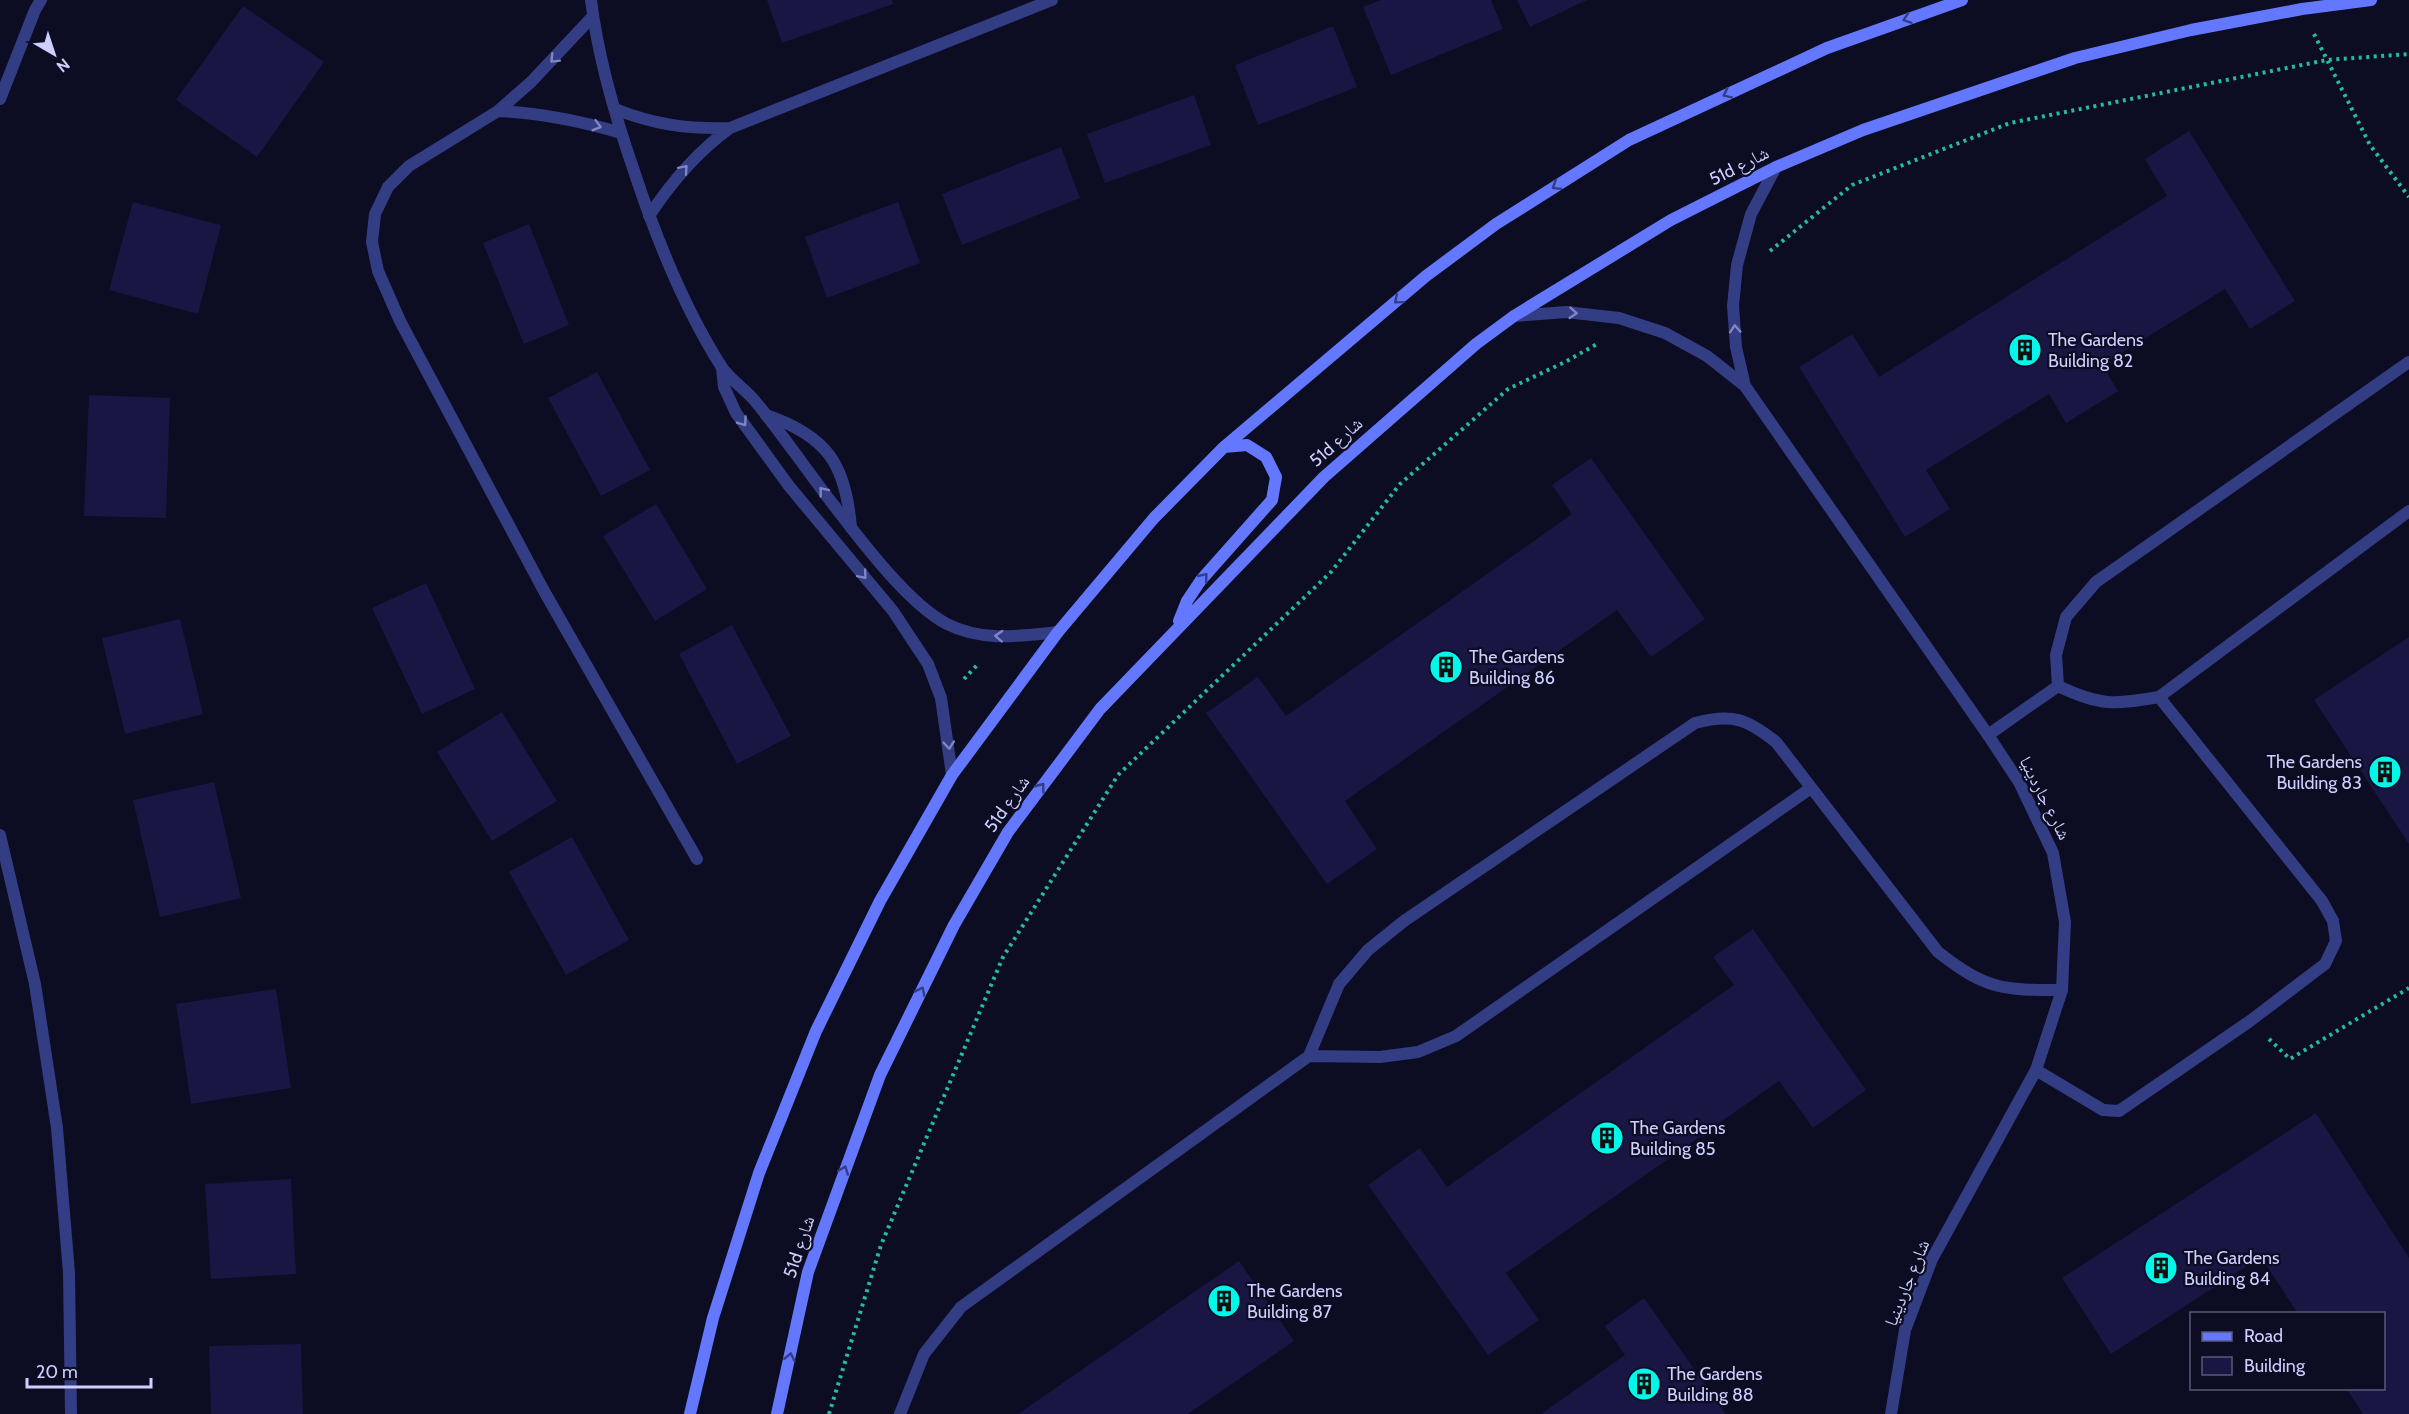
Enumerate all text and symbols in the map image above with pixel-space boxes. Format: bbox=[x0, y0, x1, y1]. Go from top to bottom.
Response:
one-way arrow bbox=[1902, 12, 1913, 25]
north arrow bbox=[24, 24, 84, 84]
one-way arrow bbox=[550, 52, 561, 63]
text: N bbox=[53, 54, 73, 76]
one-way arrow bbox=[1722, 86, 1733, 98]
one-way arrow bbox=[592, 118, 602, 131]
street label: 51d شارع bbox=[1706, 142, 1772, 190]
one-way arrow bbox=[677, 165, 688, 176]
one-way arrow bbox=[1552, 179, 1562, 191]
one-way arrow bbox=[1394, 292, 1405, 303]
one-way arrow bbox=[1568, 306, 1577, 319]
one-way arrow bbox=[1729, 324, 1742, 333]
place label: The Gardens Building 82 bbox=[2048, 329, 2143, 372]
building icon: The Gardens Building 82 bbox=[2007, 332, 2043, 368]
street label: 51d شارع bbox=[1305, 412, 1367, 472]
one-way arrow bbox=[736, 415, 747, 426]
one-way arrow bbox=[819, 487, 830, 498]
one-way arrow bbox=[856, 568, 867, 579]
one-way arrow bbox=[1197, 572, 1208, 583]
one-way arrow bbox=[995, 630, 1004, 643]
place label: The Gardens Building 86 bbox=[1469, 646, 1564, 689]
building icon: The Gardens Building 86 bbox=[1428, 649, 1464, 685]
one-way arrow bbox=[942, 740, 955, 750]
place label: The Gardens Building 83 bbox=[2267, 751, 2362, 794]
street label: شارع جاردينيا bbox=[2015, 752, 2075, 844]
building icon: The Gardens Building 83 bbox=[2367, 754, 2403, 790]
street label: 51d شارع bbox=[980, 772, 1034, 836]
one-way arrow bbox=[1034, 783, 1045, 794]
one-way arrow bbox=[914, 987, 926, 998]
place label: The Gardens Building 85 bbox=[1630, 1117, 1725, 1160]
building icon: The Gardens Building 85 bbox=[1589, 1120, 1625, 1156]
one-way arrow bbox=[836, 1165, 849, 1176]
street label: 51d شارع bbox=[779, 1213, 819, 1281]
street label: شارع جاردينيا bbox=[1880, 1237, 1934, 1329]
place label: The Gardens Building 84 bbox=[2184, 1247, 2279, 1290]
building icon: The Gardens Building 84 bbox=[2143, 1250, 2179, 1286]
place label: The Gardens Building 87 bbox=[1247, 1280, 1342, 1323]
building icon: The Gardens Building 87 bbox=[1206, 1283, 1242, 1319]
legend bbox=[2190, 1312, 2385, 1390]
text: Road bbox=[2244, 1325, 2283, 1347]
scale bar bbox=[27, 1351, 152, 1389]
one-way arrow bbox=[782, 1352, 795, 1362]
text: Building bbox=[2244, 1355, 2306, 1377]
text: 20 m bbox=[36, 1361, 78, 1383]
place label: The Gardens Building 88 bbox=[1667, 1363, 1762, 1406]
building icon: The Gardens Building 88 bbox=[1626, 1366, 1662, 1402]

